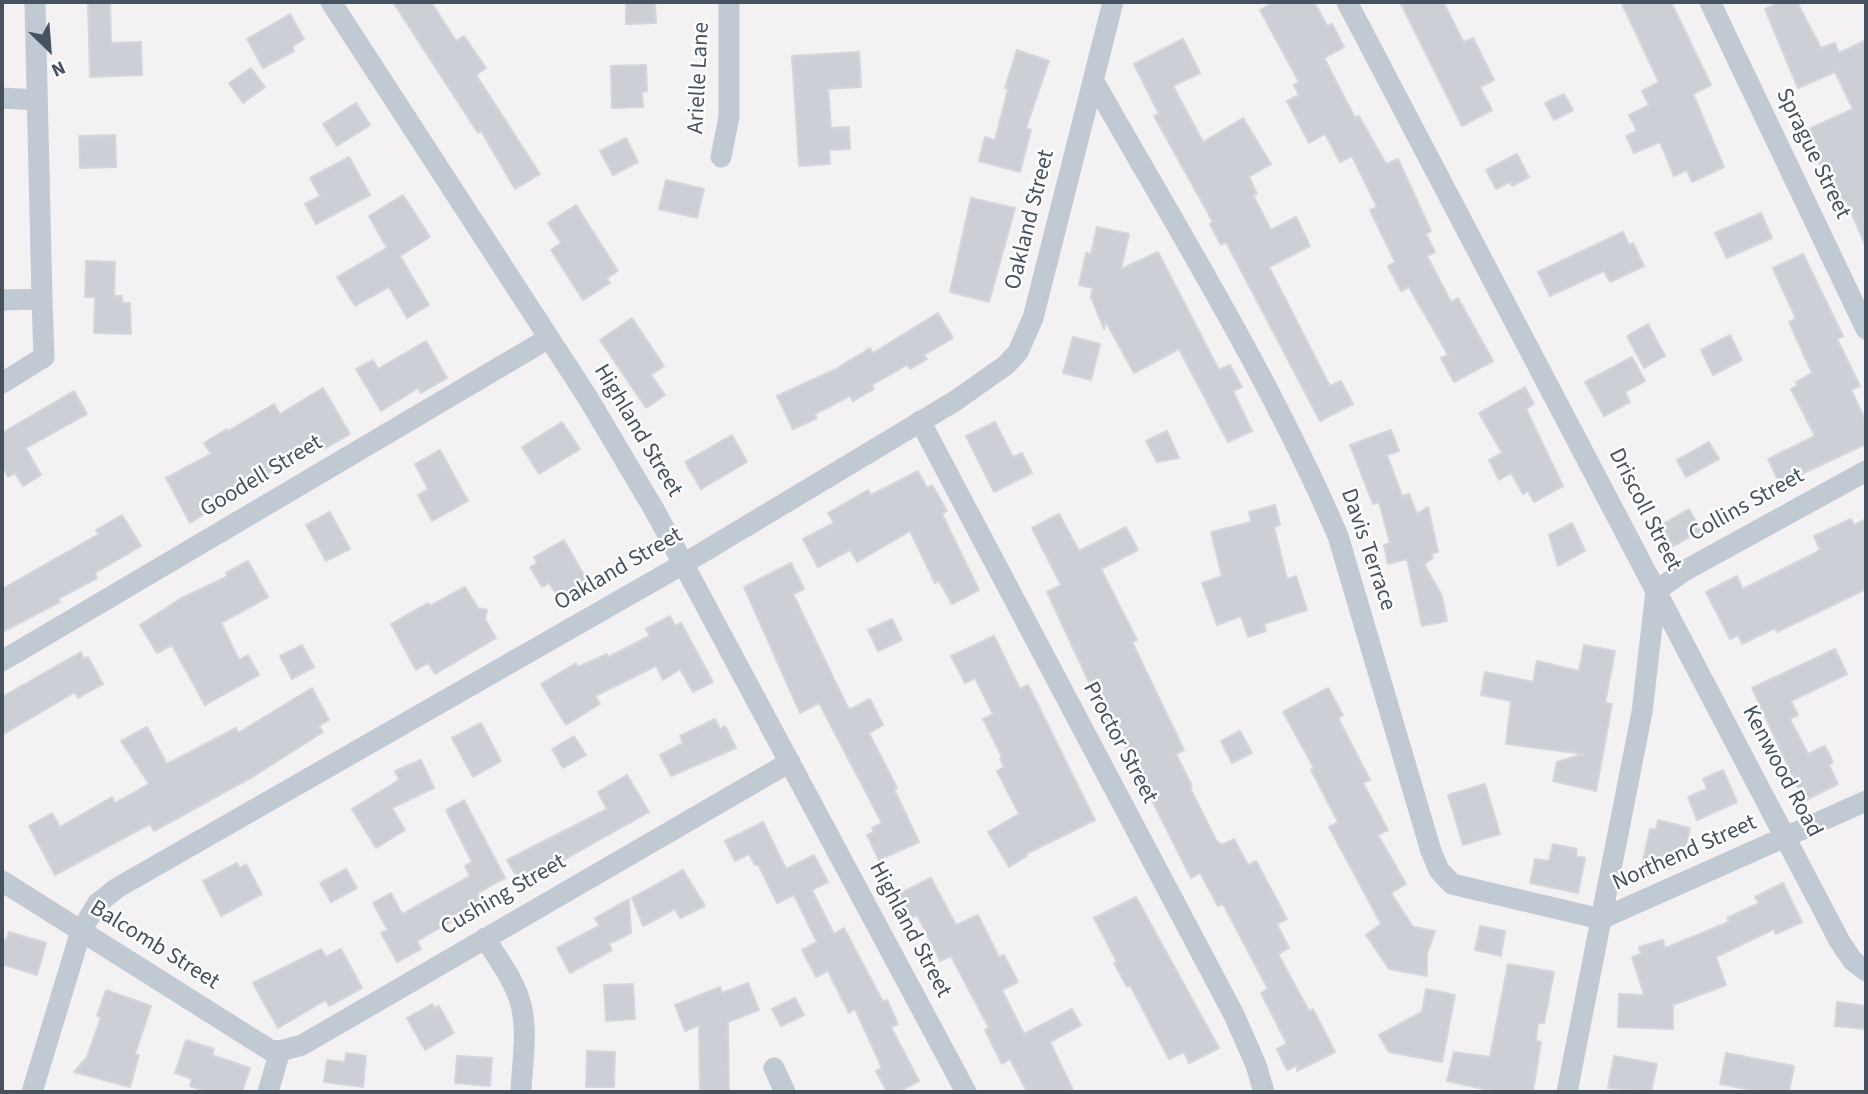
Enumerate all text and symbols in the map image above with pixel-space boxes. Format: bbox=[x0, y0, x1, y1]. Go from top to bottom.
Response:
north arrow bbox=[14, 14, 84, 84]
street label: Arielle Lane bbox=[683, 21, 717, 135]
text: N bbox=[47, 54, 70, 83]
street label: Sprague Street bbox=[1769, 84, 1855, 224]
street label: Oakland Street bbox=[1000, 147, 1062, 293]
street label: Highland Street bbox=[587, 360, 687, 502]
street label: Goodell Street bbox=[196, 430, 328, 524]
street label: Driscoll Street bbox=[1601, 444, 1687, 576]
street label: Collins Street bbox=[1685, 463, 1809, 549]
street label: Davis Terrace bbox=[1333, 485, 1401, 615]
street label: Oakland Street bbox=[550, 522, 688, 618]
street label: Proctor Street bbox=[1075, 678, 1163, 808]
street label: Kenwood Road bbox=[1735, 701, 1827, 843]
street label: Northend Street bbox=[1609, 810, 1761, 898]
street label: Cushing Street bbox=[437, 849, 571, 943]
street label: Highland Street bbox=[862, 857, 956, 1003]
street label: Balcomb Street bbox=[84, 895, 224, 997]

